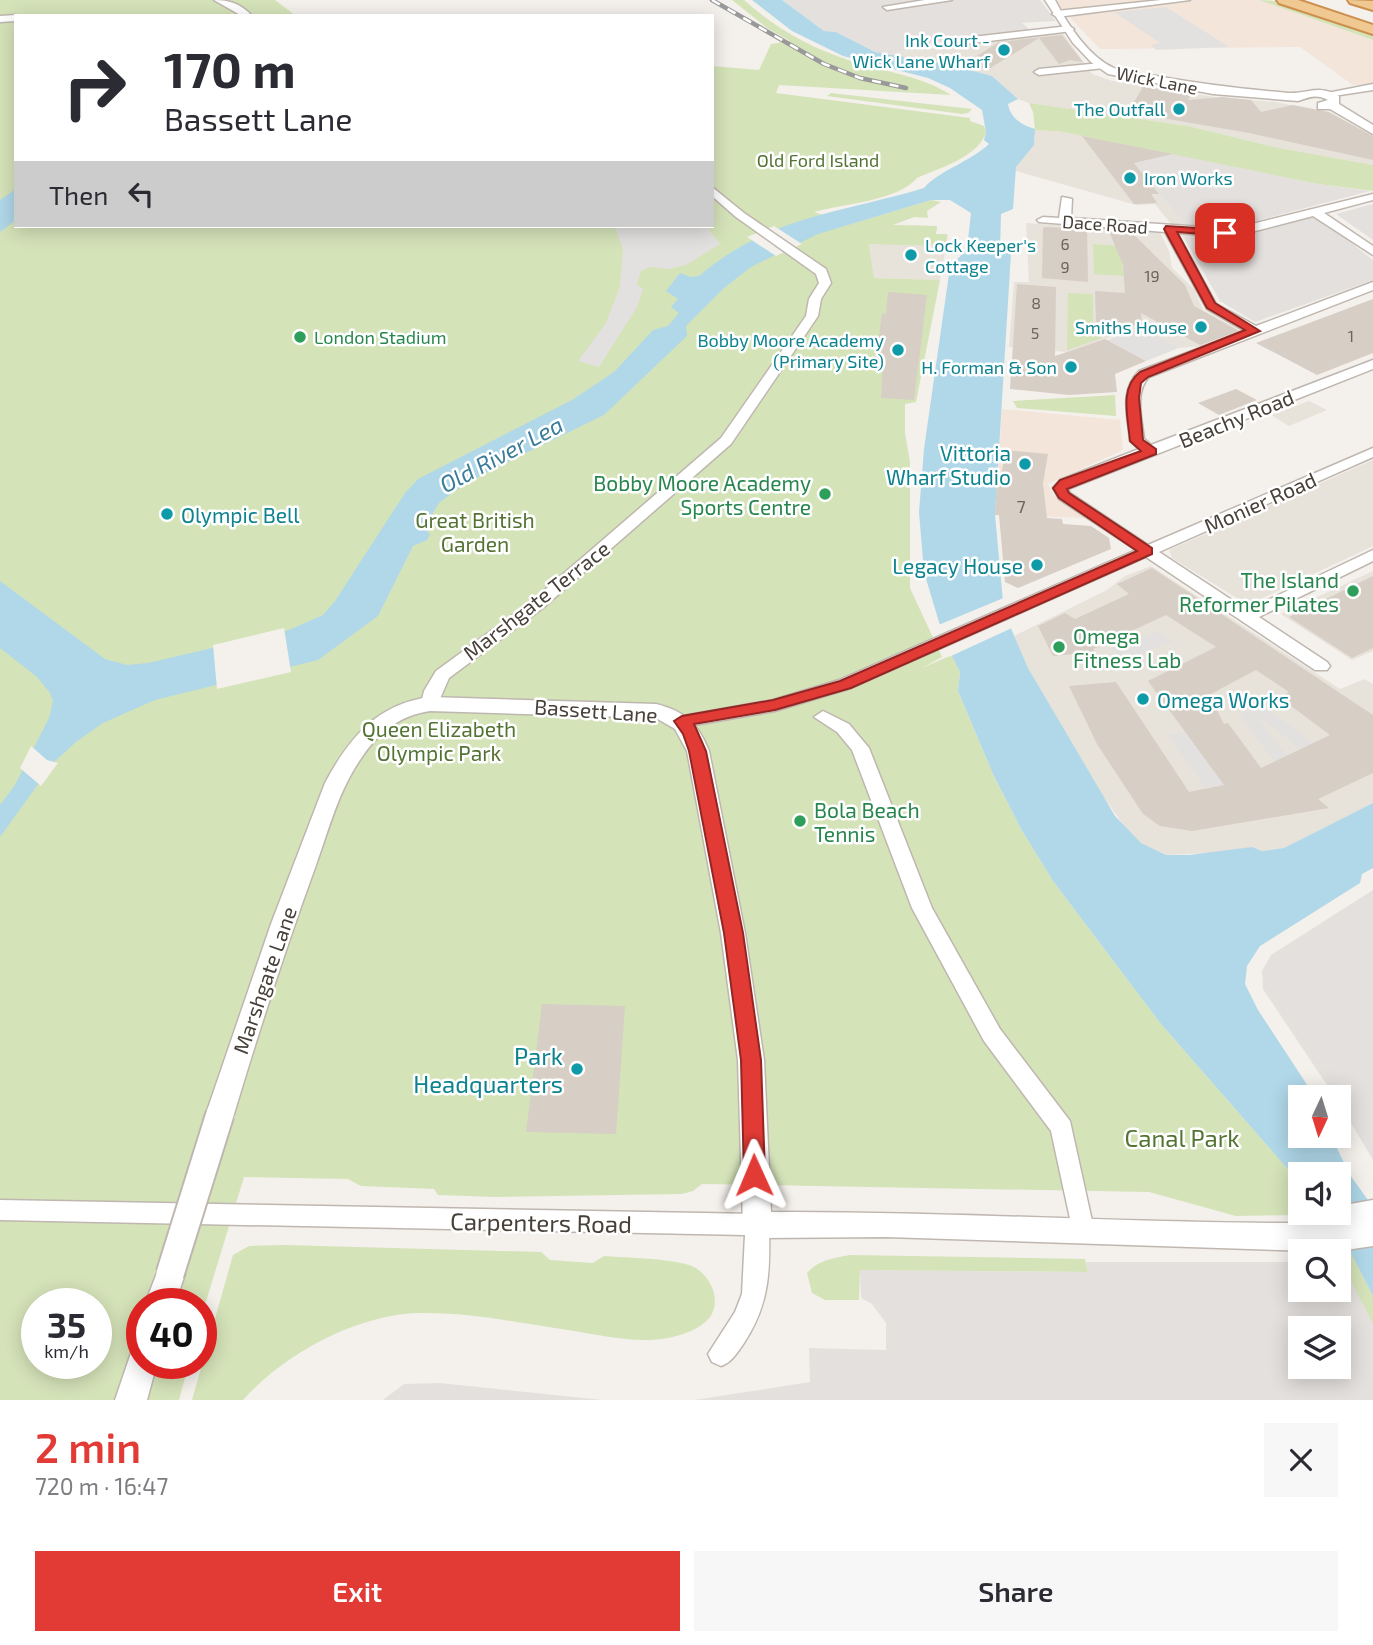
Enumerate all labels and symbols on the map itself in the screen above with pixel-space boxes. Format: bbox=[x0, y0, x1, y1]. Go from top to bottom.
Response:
place label: Ink Court - Wick Lane Wharf bbox=[852, 29, 991, 72]
marker: Ink Court - Wick Lane Wharf bbox=[996, 42, 1012, 58]
street label: Wick Lane bbox=[1114, 61, 1200, 99]
place label: The Outfall bbox=[1074, 98, 1166, 120]
marker: The Outfall bbox=[1171, 101, 1187, 117]
park label: Old Ford Island bbox=[757, 149, 879, 171]
place label: Iron Works bbox=[1144, 167, 1233, 189]
marker: Iron Works bbox=[1122, 170, 1138, 186]
pin bbox=[1195, 203, 1255, 263]
street label: Dace Road bbox=[1062, 210, 1148, 238]
place label: Lock Keeper's Cottage bbox=[925, 234, 1036, 277]
house number: 6 bbox=[1060, 234, 1070, 253]
marker: Lock Keeper's Cottage bbox=[903, 247, 919, 263]
house number: 9 bbox=[1060, 257, 1070, 276]
house number: 19 bbox=[1144, 266, 1160, 285]
house number: 8 bbox=[1031, 293, 1041, 312]
place label: Smiths House bbox=[1075, 316, 1187, 338]
marker: Smiths House bbox=[1193, 319, 1209, 335]
house number: 5 bbox=[1031, 323, 1039, 342]
place label: London Stadium bbox=[314, 326, 446, 348]
house number: 1 bbox=[1348, 326, 1354, 345]
marker: London Stadium bbox=[292, 329, 308, 345]
place label: Bobby Moore Academy (Primary Site) bbox=[697, 329, 884, 372]
marker: Bobby Moore Academy (Primary Site) bbox=[890, 342, 906, 358]
place label: H. Forman & Son bbox=[921, 356, 1057, 378]
marker: H. Forman & Son bbox=[1063, 359, 1079, 375]
street label: Beachy Road bbox=[1175, 384, 1297, 452]
water label: Old River Lea bbox=[435, 410, 567, 498]
place label: Vittoria Wharf Studio bbox=[886, 440, 1011, 489]
marker: Vittoria Wharf Studio bbox=[1017, 456, 1033, 472]
street label: Monier Road bbox=[1200, 466, 1320, 538]
place label: Bobby Moore Academy Sports Centre bbox=[593, 470, 811, 519]
marker: Bobby Moore Academy Sports Centre bbox=[817, 486, 833, 502]
house number: 7 bbox=[1016, 495, 1026, 517]
place label: Olympic Bell bbox=[181, 502, 300, 527]
marker: Olympic Bell bbox=[159, 506, 175, 522]
park label: Great British Garden bbox=[415, 507, 535, 556]
street label: Marshgate Terrace bbox=[458, 535, 614, 665]
place label: Legacy House bbox=[892, 553, 1023, 578]
marker: Legacy House bbox=[1029, 557, 1045, 573]
place label: The Island Reformer Pilates bbox=[1179, 567, 1339, 616]
marker: The Island Reformer Pilates bbox=[1345, 583, 1361, 599]
place label: Omega Fitness Lab bbox=[1073, 623, 1181, 672]
marker: Omega Fitness Lab bbox=[1051, 639, 1067, 655]
place label: Omega Works bbox=[1157, 687, 1290, 712]
marker: Omega Works bbox=[1135, 691, 1151, 707]
street label: Bassett Lane bbox=[533, 693, 659, 727]
park label: Queen Elizabeth Olympic Park bbox=[362, 716, 516, 765]
place label: Bola Beach Tennis bbox=[814, 797, 920, 846]
marker: Bola Beach Tennis bbox=[792, 813, 808, 829]
street label: Marshgate Lane bbox=[227, 903, 301, 1057]
place label: Park Headquarters bbox=[413, 1041, 563, 1098]
marker: Park Headquarters bbox=[569, 1061, 585, 1077]
north arrow bbox=[1288, 1085, 1351, 1148]
park label: Canal Park bbox=[1125, 1123, 1239, 1152]
position arrow bbox=[717, 1138, 791, 1212]
street label: Carpenters Road bbox=[450, 1206, 632, 1238]
speed limit sign: 40 bbox=[126, 1288, 217, 1379]

